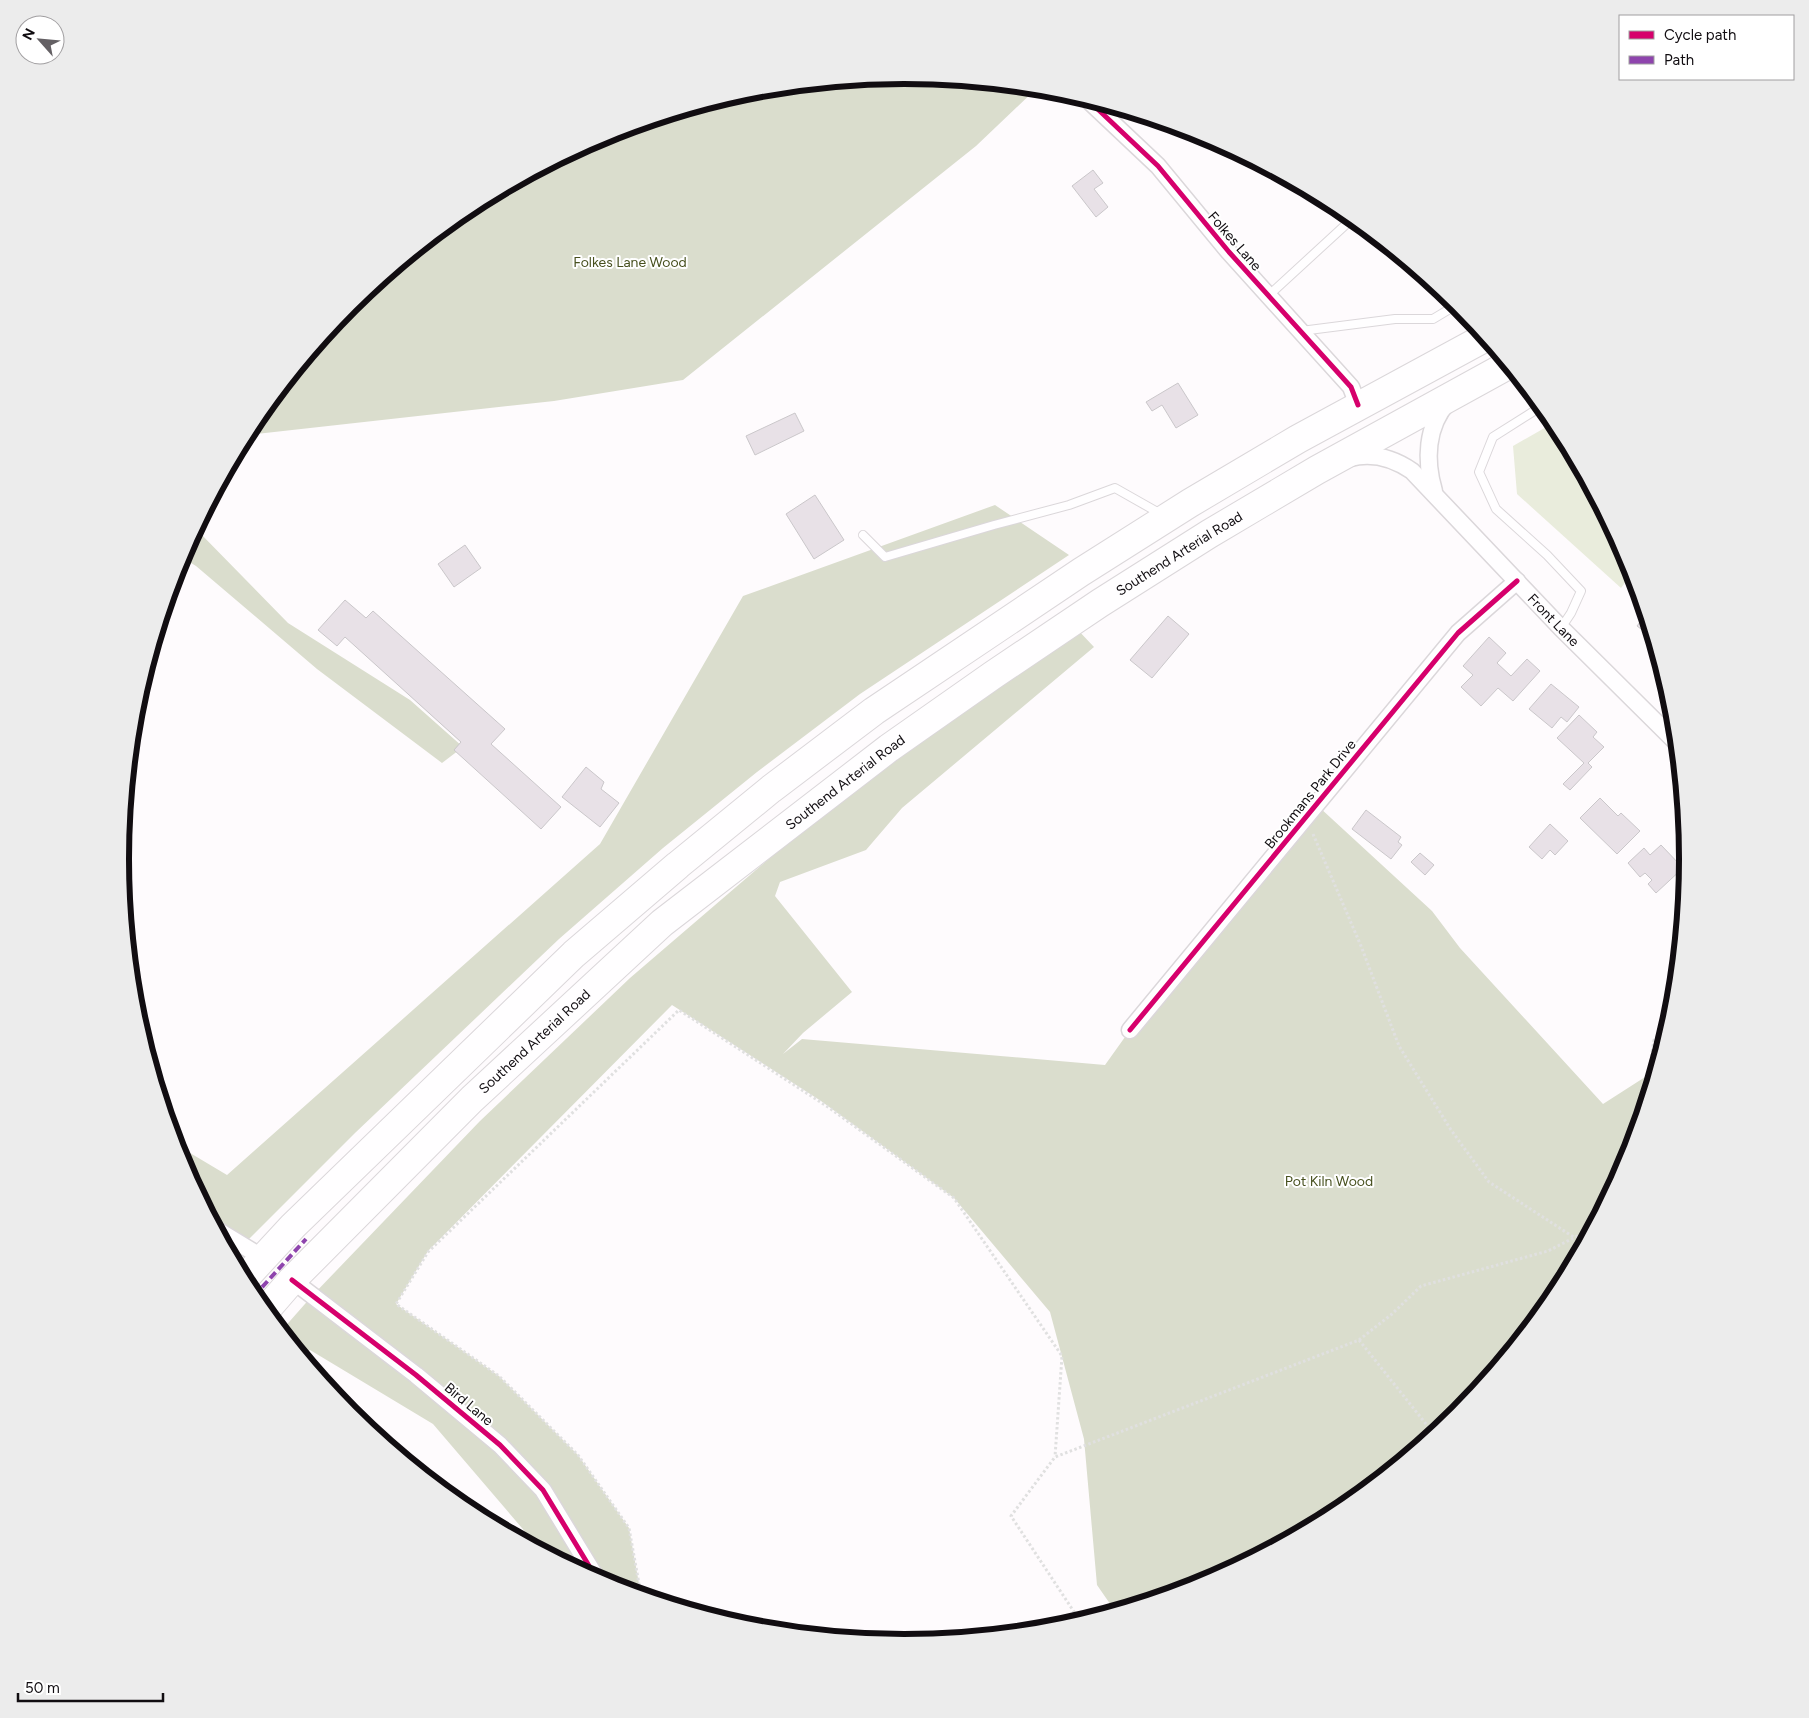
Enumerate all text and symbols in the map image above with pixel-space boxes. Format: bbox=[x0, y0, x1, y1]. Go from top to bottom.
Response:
north arrow bbox=[15, 15, 65, 65]
legend bbox=[1619, 15, 1794, 80]
text: N bbox=[19, 26, 39, 43]
text: Cycle path bbox=[1664, 26, 1736, 44]
text: Path bbox=[1664, 51, 1694, 69]
street label: Folkes Lane bbox=[1204, 208, 1265, 275]
park label: Folkes Lane Wood bbox=[573, 254, 687, 271]
street label: Southend Arterial Road bbox=[1113, 508, 1246, 600]
street label: Front Lane bbox=[1524, 590, 1583, 650]
street label: Southend Arterial Road bbox=[782, 731, 908, 834]
street label: Brookmans Park Drive bbox=[1261, 736, 1360, 852]
street label: Southend Arterial Road bbox=[475, 986, 594, 1097]
park label: Pot Kiln Wood bbox=[1285, 1173, 1373, 1190]
street label: Bird Lane bbox=[441, 1379, 497, 1430]
scale bar bbox=[18, 1670, 162, 1702]
text: 50 m bbox=[25, 1679, 60, 1697]

